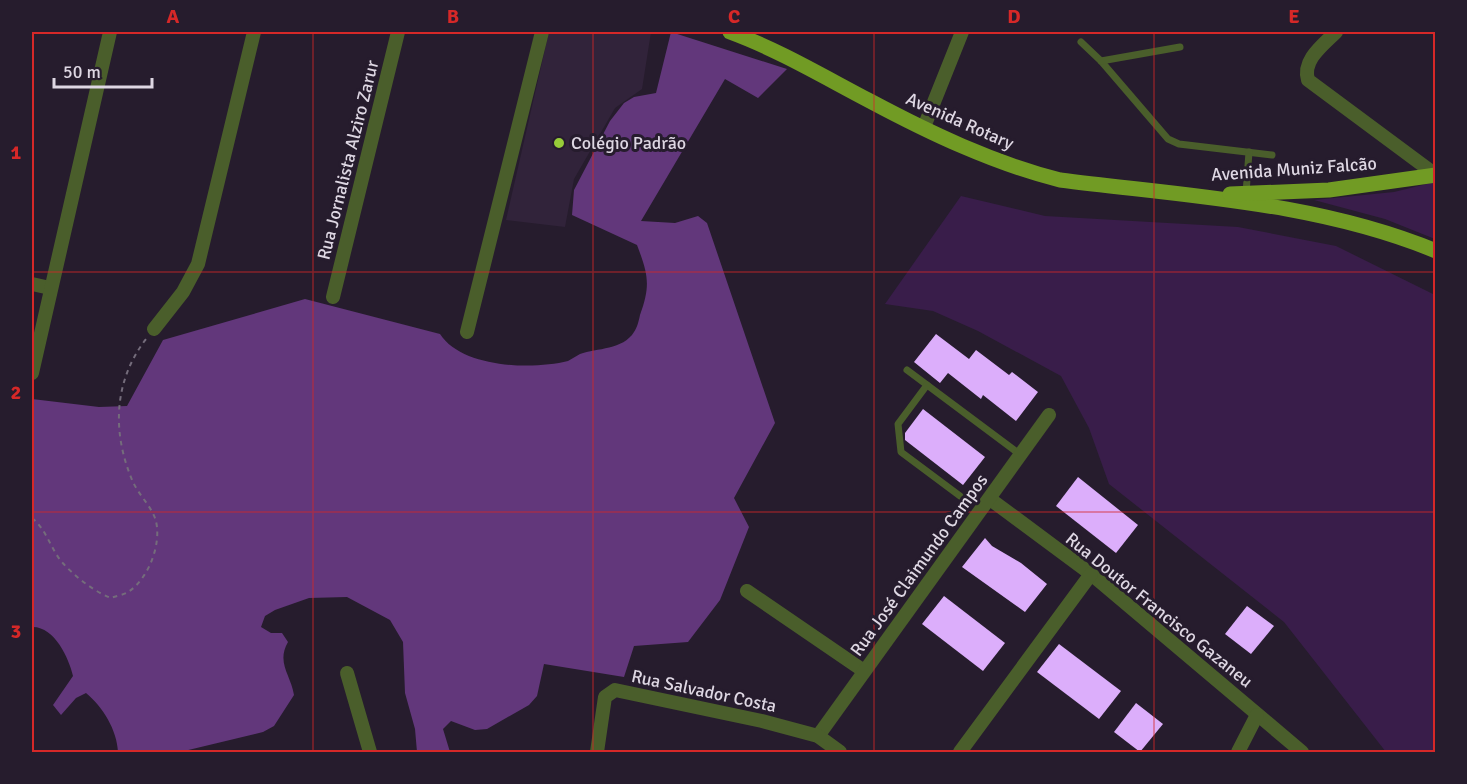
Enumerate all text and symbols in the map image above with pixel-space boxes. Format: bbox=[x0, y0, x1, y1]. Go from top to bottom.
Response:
text: A bbox=[167, 4, 180, 29]
text: B bbox=[447, 4, 459, 29]
text: C bbox=[728, 4, 740, 29]
text: D bbox=[1007, 4, 1021, 29]
text: E bbox=[1288, 4, 1300, 29]
scale bar bbox=[54, 51, 152, 89]
street label: Rua Jornalista Alziro Zarur bbox=[313, 58, 384, 262]
text: 50 m bbox=[63, 61, 101, 83]
street label: Avenida Rotary bbox=[903, 87, 1018, 155]
place label: Colégio Padrão bbox=[571, 132, 686, 154]
marker: Colégio Padrão bbox=[552, 136, 566, 150]
text: 1 bbox=[11, 140, 22, 165]
street label: Avenida Muniz Falcão bbox=[1210, 152, 1378, 186]
text: 2 bbox=[11, 380, 21, 405]
street label: Rua José Claimundo Campos bbox=[846, 470, 993, 660]
street label: Rua Doutor Francisco Gazaneu bbox=[1061, 528, 1257, 692]
text: 3 bbox=[11, 619, 21, 644]
street label: Rua Salvador Costa bbox=[629, 665, 779, 717]

